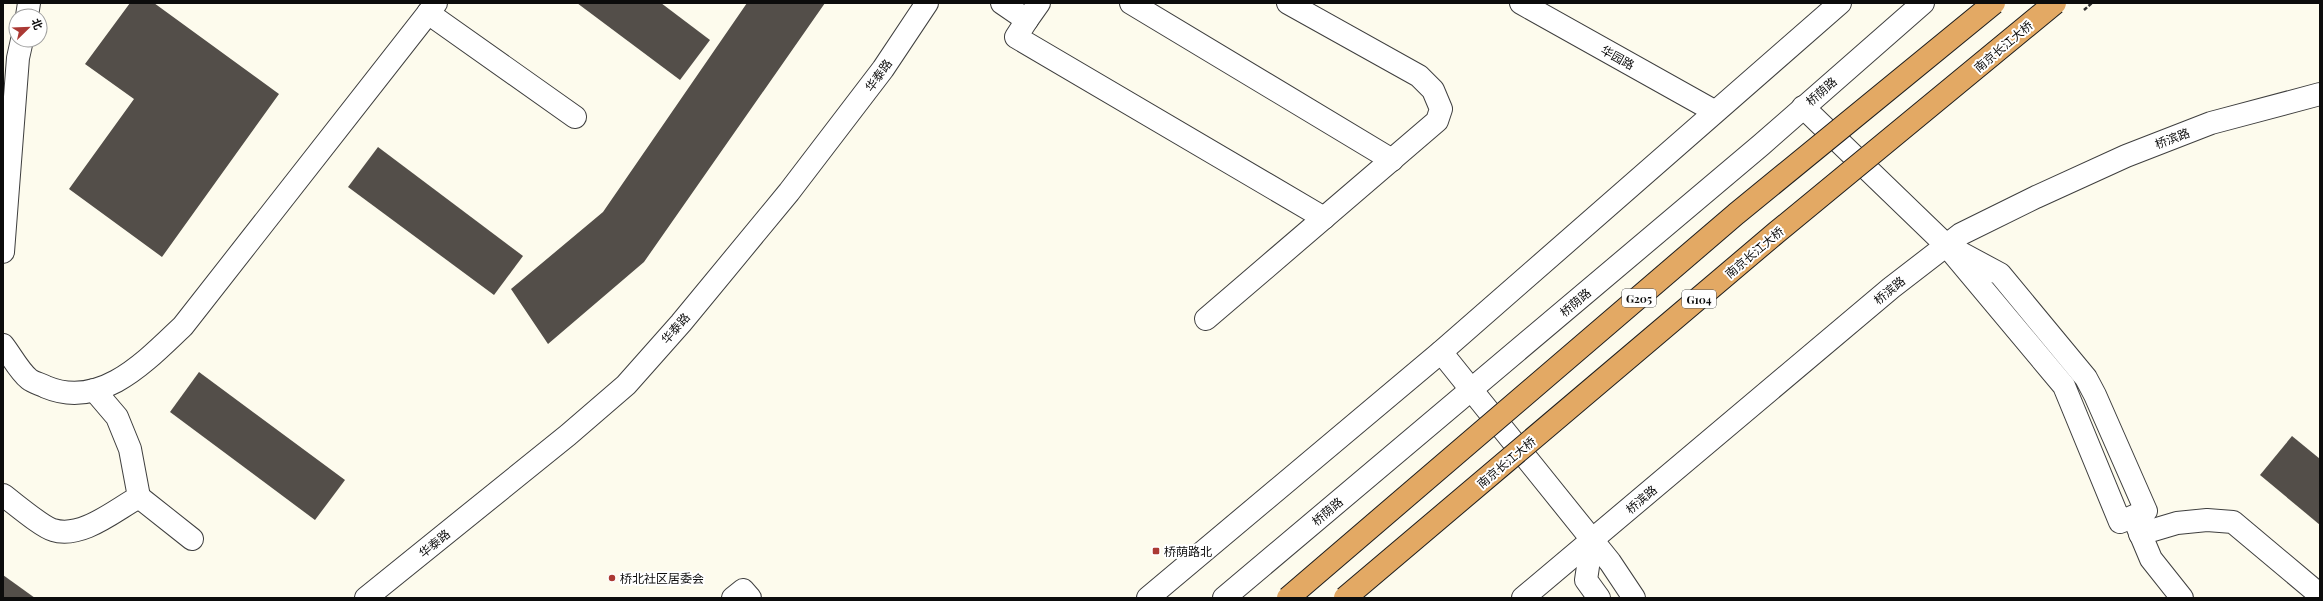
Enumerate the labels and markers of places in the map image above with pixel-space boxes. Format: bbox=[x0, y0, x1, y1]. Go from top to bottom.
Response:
place label: 桥荫路北 bbox=[1164, 543, 1212, 559]
marker: 桥荫路北 bbox=[1151, 546, 1161, 556]
place label: 桥北社区居委会 bbox=[620, 570, 704, 586]
marker: 桥北社区居委会 bbox=[607, 573, 617, 583]

